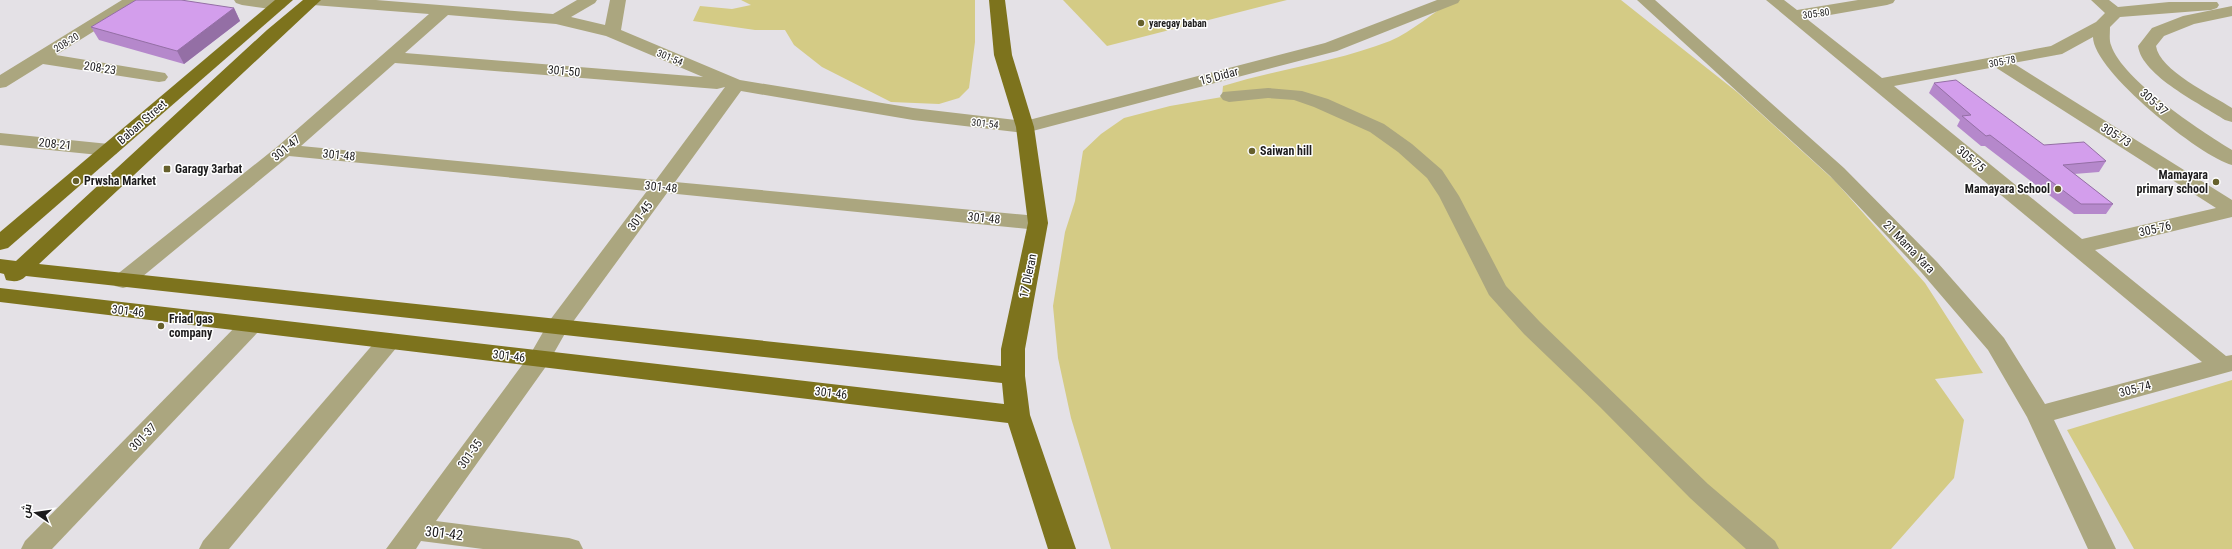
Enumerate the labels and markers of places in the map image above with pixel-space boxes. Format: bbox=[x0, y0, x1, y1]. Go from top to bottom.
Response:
marker: yaregay baban bbox=[1136, 18, 1146, 28]
place label: yaregay baban bbox=[1149, 18, 1207, 29]
place label: Saiwan hill bbox=[1260, 144, 1312, 158]
marker: Saiwan hill bbox=[1247, 146, 1257, 156]
place label: Garagy 3arbat bbox=[175, 162, 243, 176]
marker: Garagy 3arbat bbox=[162, 164, 172, 174]
place label: Mamayara primary school bbox=[2136, 168, 2208, 196]
place label: Prwsha Market bbox=[84, 174, 156, 188]
marker: Prwsha Market bbox=[71, 176, 81, 186]
marker: Mamayara primary school bbox=[2211, 177, 2221, 187]
place label: Mamayara School bbox=[1965, 182, 2050, 196]
marker: Mamayara School bbox=[2053, 184, 2063, 194]
place label: Friad gas company bbox=[169, 312, 214, 340]
marker: Friad gas company bbox=[156, 321, 166, 331]

